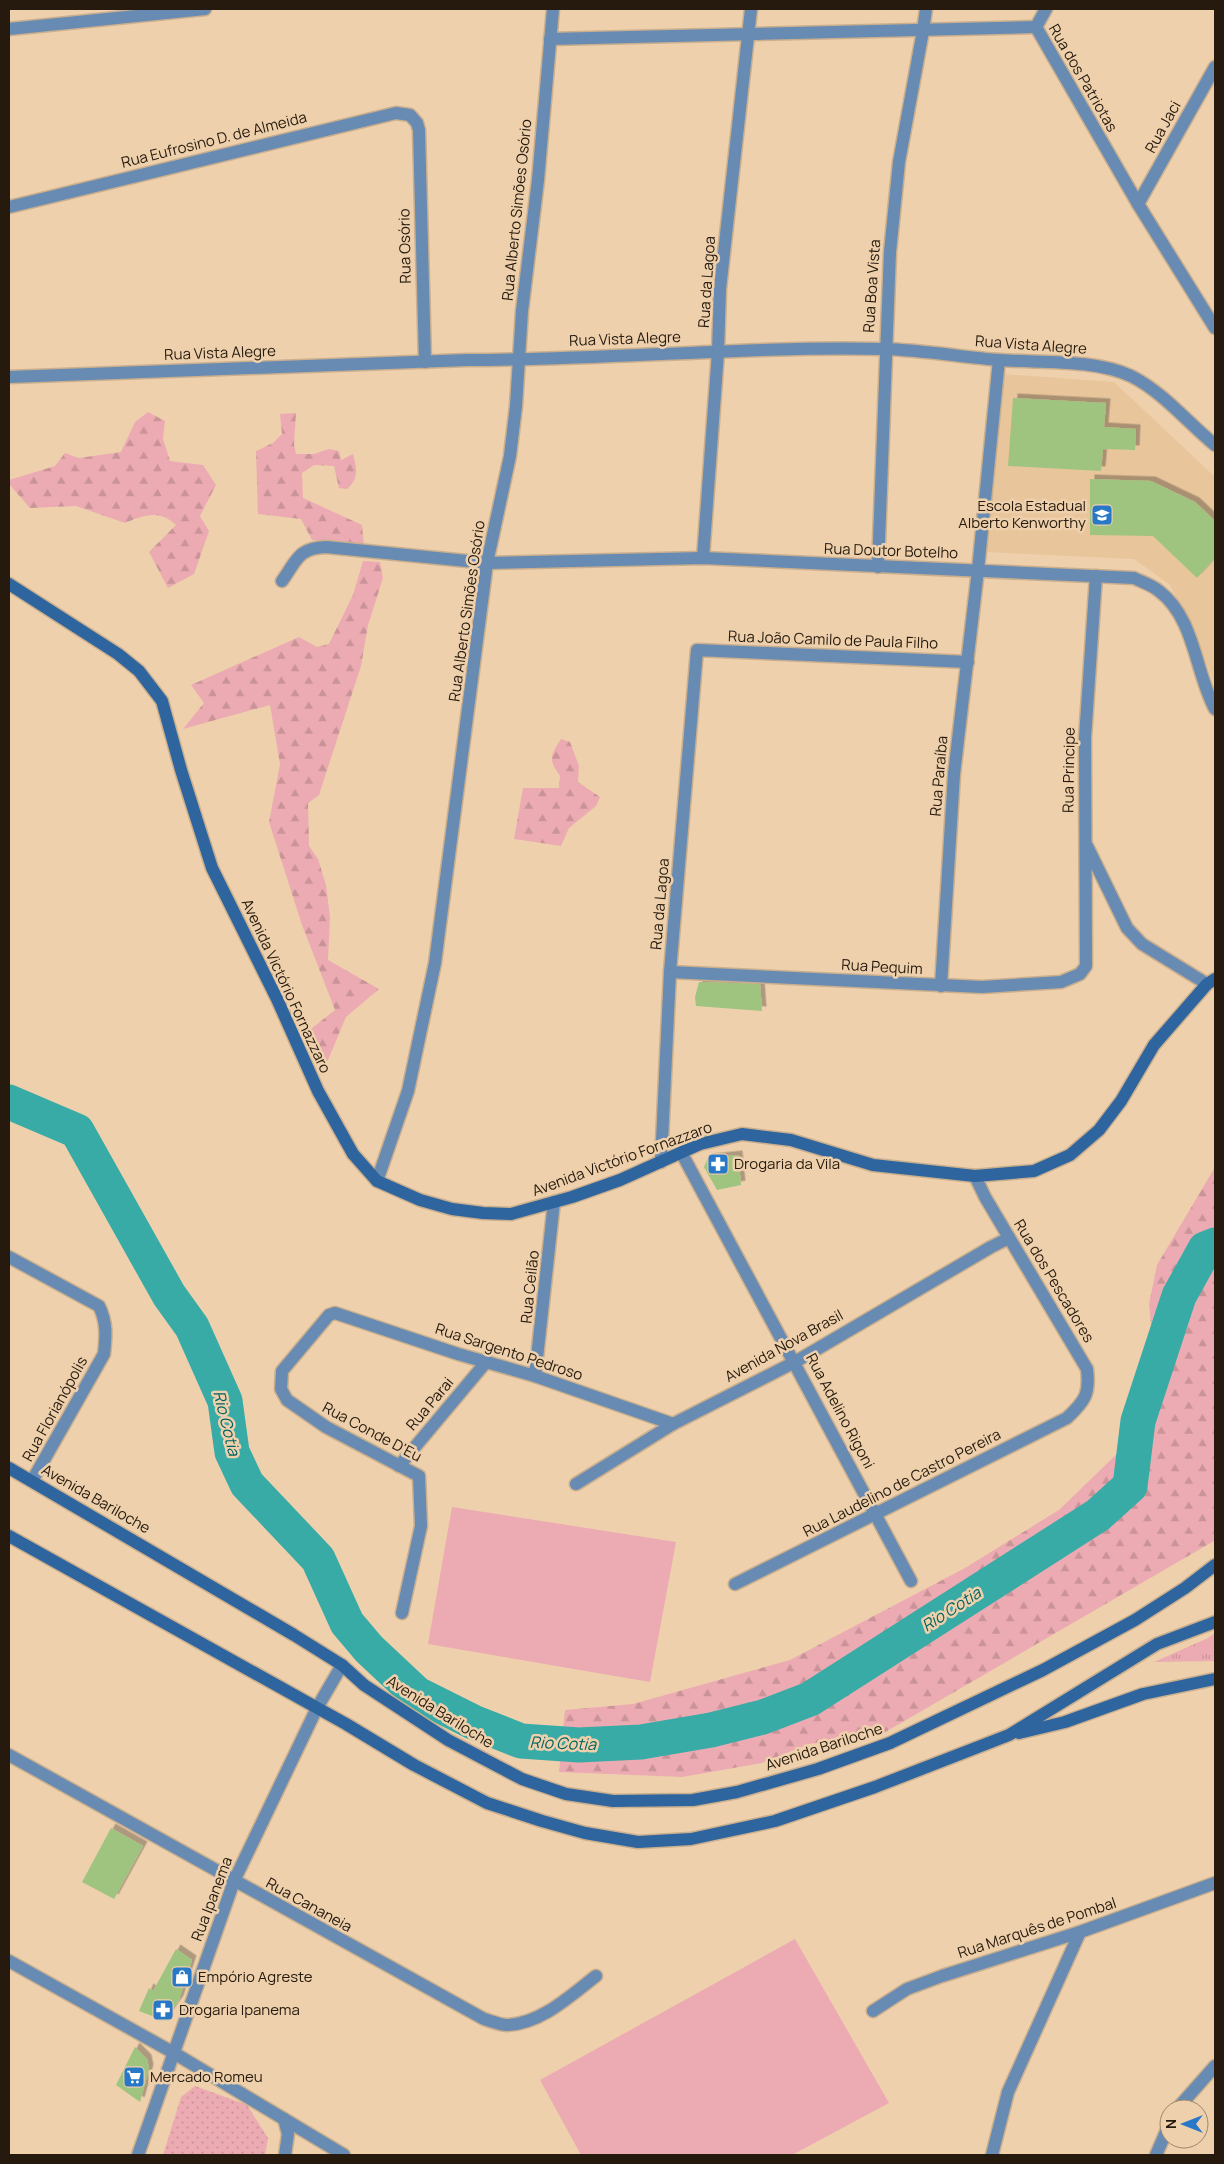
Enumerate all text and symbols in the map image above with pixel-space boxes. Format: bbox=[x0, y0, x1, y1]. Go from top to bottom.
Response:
street label: Rua dos Patriotas bbox=[1044, 20, 1123, 136]
street label: Rua Jaci bbox=[1140, 97, 1185, 157]
street label: Rua Eufrosino D. de Almeida bbox=[119, 106, 309, 173]
street label: Rua Alberto Simões Osório bbox=[497, 118, 537, 302]
street label: Rua Osório bbox=[393, 208, 416, 284]
street label: Rua da Lagoa bbox=[693, 235, 720, 329]
street label: Rua Boa Vista bbox=[858, 239, 885, 333]
street label: Rua Vista Alegre bbox=[569, 326, 681, 351]
street label: Rua Vista Alegre bbox=[975, 330, 1088, 359]
street label: Rua Vista Alegre bbox=[164, 340, 276, 365]
place label: Escola Estadual Alberto Kenworthy bbox=[958, 495, 1086, 533]
school or university icon: Escola Estadual Alberto Kenworthy bbox=[1090, 503, 1114, 527]
street label: Rua Alberto Simões Osório bbox=[443, 519, 490, 703]
street label: Rua Doutor Botelho bbox=[824, 538, 959, 563]
street label: Rua João Camilo de Paula Filho bbox=[728, 625, 939, 654]
street label: Rua Principe bbox=[1057, 727, 1080, 813]
street label: Rua Paraíba bbox=[925, 735, 952, 817]
street label: Rua da Lagoa bbox=[645, 857, 674, 951]
street label: Avenida Victório Fornazzaro bbox=[237, 895, 336, 1076]
street label: Rua Pequim bbox=[841, 954, 923, 979]
street label: Avenida Victório Fornazzaro bbox=[529, 1116, 715, 1201]
pharmacy icon: Drogaria da Vila bbox=[706, 1152, 730, 1176]
place label: Drogaria da Vila bbox=[734, 1153, 840, 1174]
street label: Rua dos Pescadores bbox=[1009, 1215, 1100, 1346]
street label: Rua Ceilão bbox=[515, 1249, 544, 1325]
street label: Avenida Nova Brasil bbox=[721, 1304, 847, 1387]
street label: Rua Sargento Pedroso bbox=[433, 1318, 586, 1385]
street label: Rua Adelino Rigoni bbox=[801, 1349, 880, 1472]
street label: Rua Florianópolis bbox=[17, 1352, 92, 1465]
street label: Rua Parai bbox=[401, 1373, 458, 1435]
water label: Rio Cotia bbox=[208, 1388, 246, 1459]
street label: Rua Conde D'Eu bbox=[319, 1397, 426, 1467]
street label: Rua Laudelino de Castro Pereira bbox=[799, 1423, 1004, 1542]
street label: Avenida Bariloche bbox=[38, 1459, 155, 1538]
water label: Rio Cotia bbox=[917, 1581, 986, 1636]
street label: Avenida Bariloche bbox=[383, 1670, 498, 1753]
street label: Avenida Bariloche bbox=[762, 1718, 885, 1775]
water label: Rio Cotia bbox=[529, 1731, 598, 1755]
street label: Rua Ipanema bbox=[186, 1854, 237, 1944]
street label: Rua Cananeia bbox=[262, 1872, 356, 1937]
street label: Rua Marquês de Pombal bbox=[955, 1892, 1119, 1963]
shop icon: Empório Agreste bbox=[170, 1965, 194, 1989]
place label: Empório Agreste bbox=[198, 1966, 313, 1987]
pharmacy icon: Drogaria Ipanema bbox=[151, 1998, 175, 2022]
place label: Drogaria Ipanema bbox=[179, 1999, 300, 2020]
supermarket icon: Mercado Romeu bbox=[122, 2065, 146, 2089]
place label: Mercado Romeu bbox=[150, 2066, 263, 2087]
north arrow bbox=[1159, 2099, 1209, 2149]
text: N bbox=[1161, 2119, 1180, 2129]

